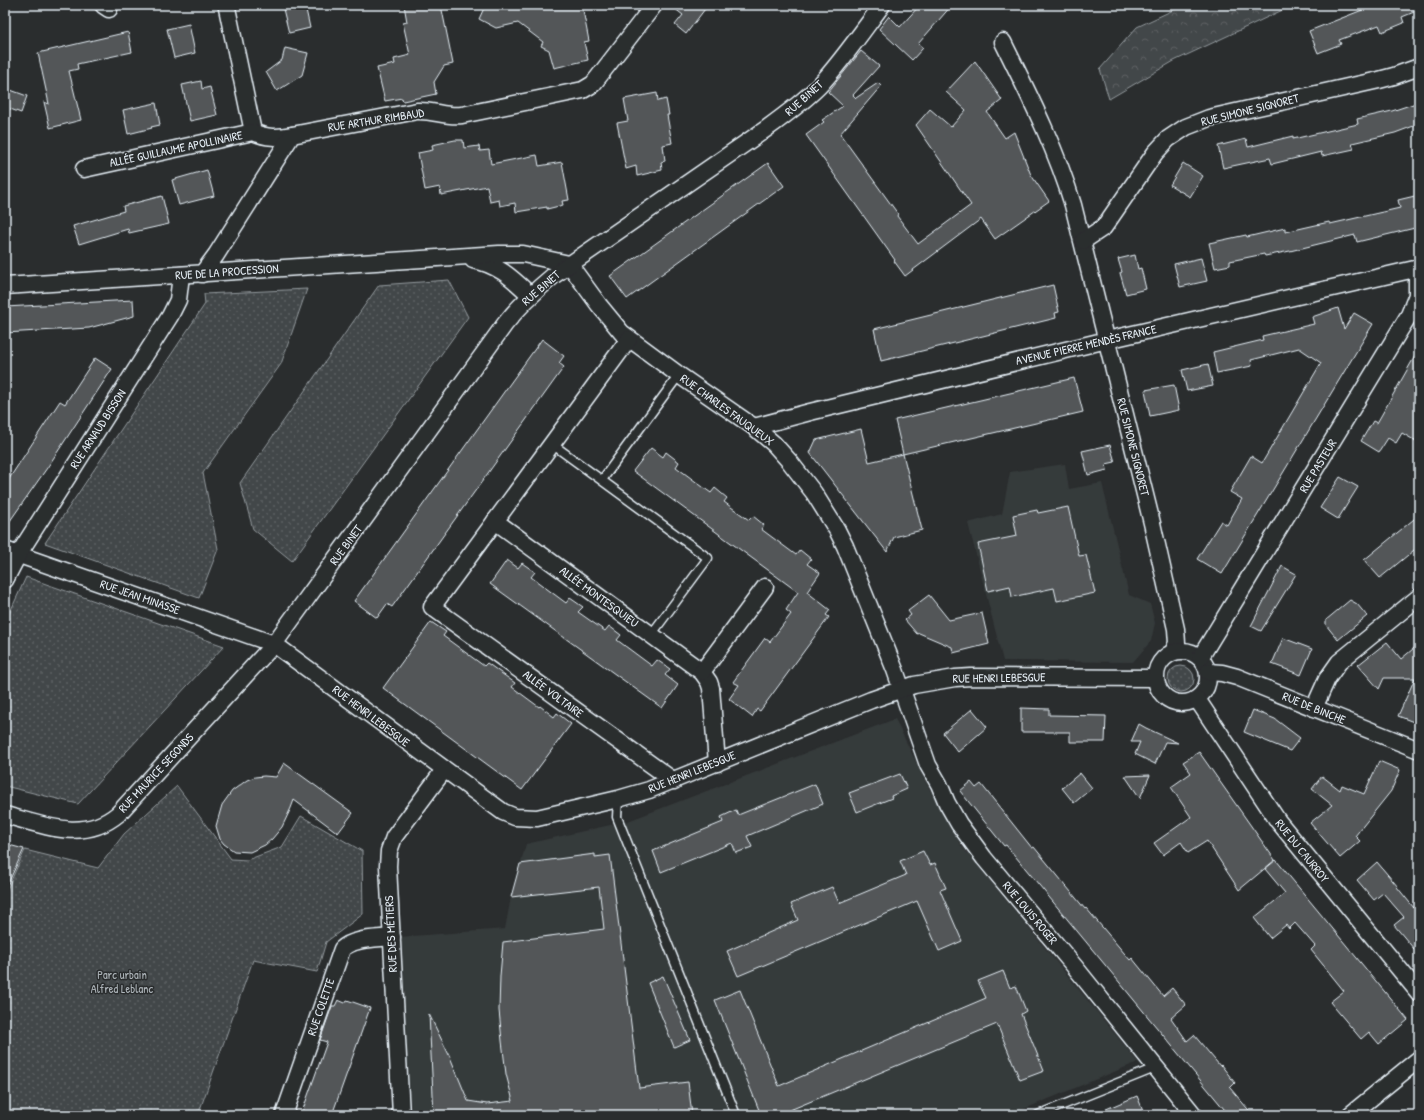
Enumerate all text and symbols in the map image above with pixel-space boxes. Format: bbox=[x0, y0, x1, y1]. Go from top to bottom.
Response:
street label: RUE BINET bbox=[781, 76, 827, 119]
street label: RUE SIMONE SIGNORET bbox=[1199, 89, 1301, 130]
street label: RUE ARTHUR RIMBAUD bbox=[327, 103, 426, 135]
street label: ALLÉE GUILLAUME APOLLINAIRE bbox=[108, 126, 245, 171]
street label: RUE DE LA PROCESSION bbox=[175, 259, 279, 284]
street label: RUE BINET bbox=[518, 266, 564, 309]
street label: AVENUE PIERRE MENDÈS FRANCE bbox=[1014, 320, 1159, 369]
street label: RUE CHARLES FAUQUEUX bbox=[677, 370, 778, 449]
street label: RUE ARNAUD BISSON bbox=[65, 386, 130, 472]
street label: RUE SIMONE SIGNORET bbox=[1113, 396, 1154, 498]
street label: RUE PASTEUR bbox=[1295, 435, 1341, 496]
street label: RUE BINET bbox=[325, 521, 366, 568]
street label: ALLÉE MONTESQUIEU bbox=[556, 562, 643, 631]
street label: RUE JEAN MINASSE bbox=[98, 575, 183, 618]
street label: ALLÉE VOLTAIRE bbox=[520, 666, 588, 722]
street label: RUE HENRI LEBESGUE bbox=[952, 668, 1046, 687]
street label: RUE HENRI LEBESGUE bbox=[329, 681, 414, 751]
street label: RUE DE BINCHE bbox=[1280, 687, 1349, 728]
street label: RUE MAURICE SEGONDS bbox=[114, 729, 197, 816]
street label: RUE HENRI LEBESGUE bbox=[646, 746, 739, 797]
street label: RUE DU CAURROY bbox=[1272, 815, 1334, 887]
street label: RUE LOUIS ROGER bbox=[999, 878, 1062, 948]
street label: RUE DES MÉTIERS bbox=[380, 895, 401, 973]
park label: Parc urbain Alfred Leblanc bbox=[91, 966, 154, 997]
street label: RUE COLETTE bbox=[303, 975, 339, 1038]

